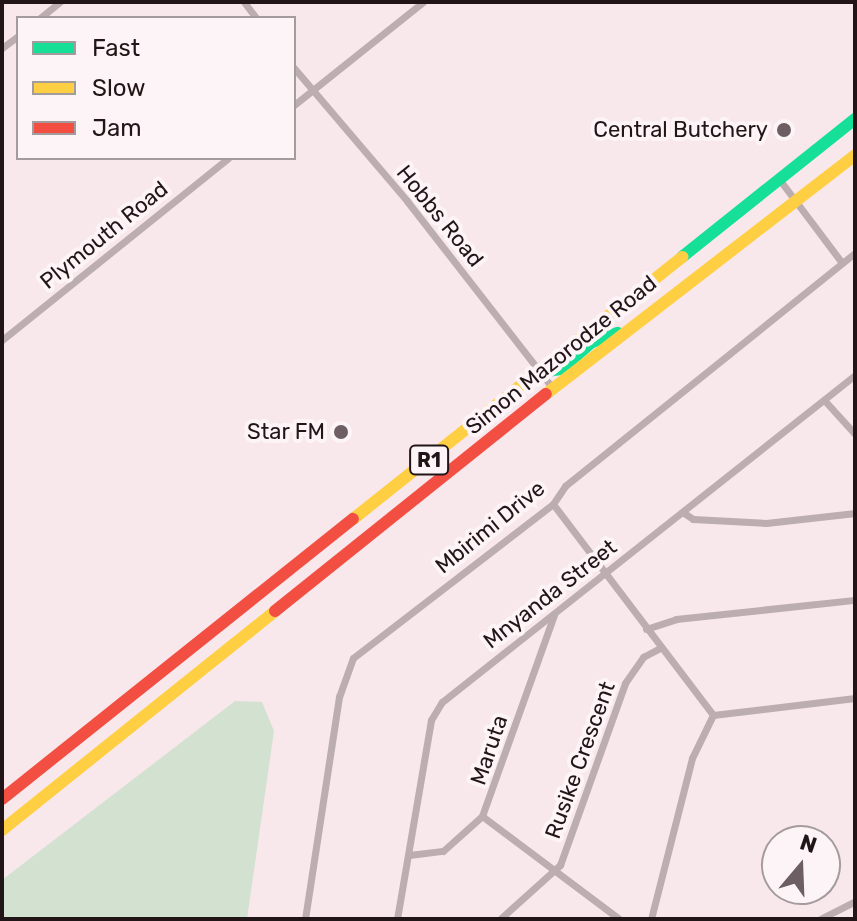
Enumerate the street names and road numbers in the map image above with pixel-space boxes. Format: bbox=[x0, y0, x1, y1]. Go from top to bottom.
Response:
street label: Hobbs Road bbox=[391, 160, 489, 272]
street label: Plymouth Road bbox=[35, 175, 173, 295]
street label: Simon Mazorodze Road bbox=[460, 270, 662, 440]
road number: R1 bbox=[409, 444, 449, 476]
street label: Mbirimi Drive bbox=[430, 475, 550, 579]
street label: Mnyanda Street bbox=[478, 534, 622, 654]
street label: Rusike Crescent bbox=[539, 678, 621, 842]
street label: Maruta bbox=[465, 712, 513, 788]

